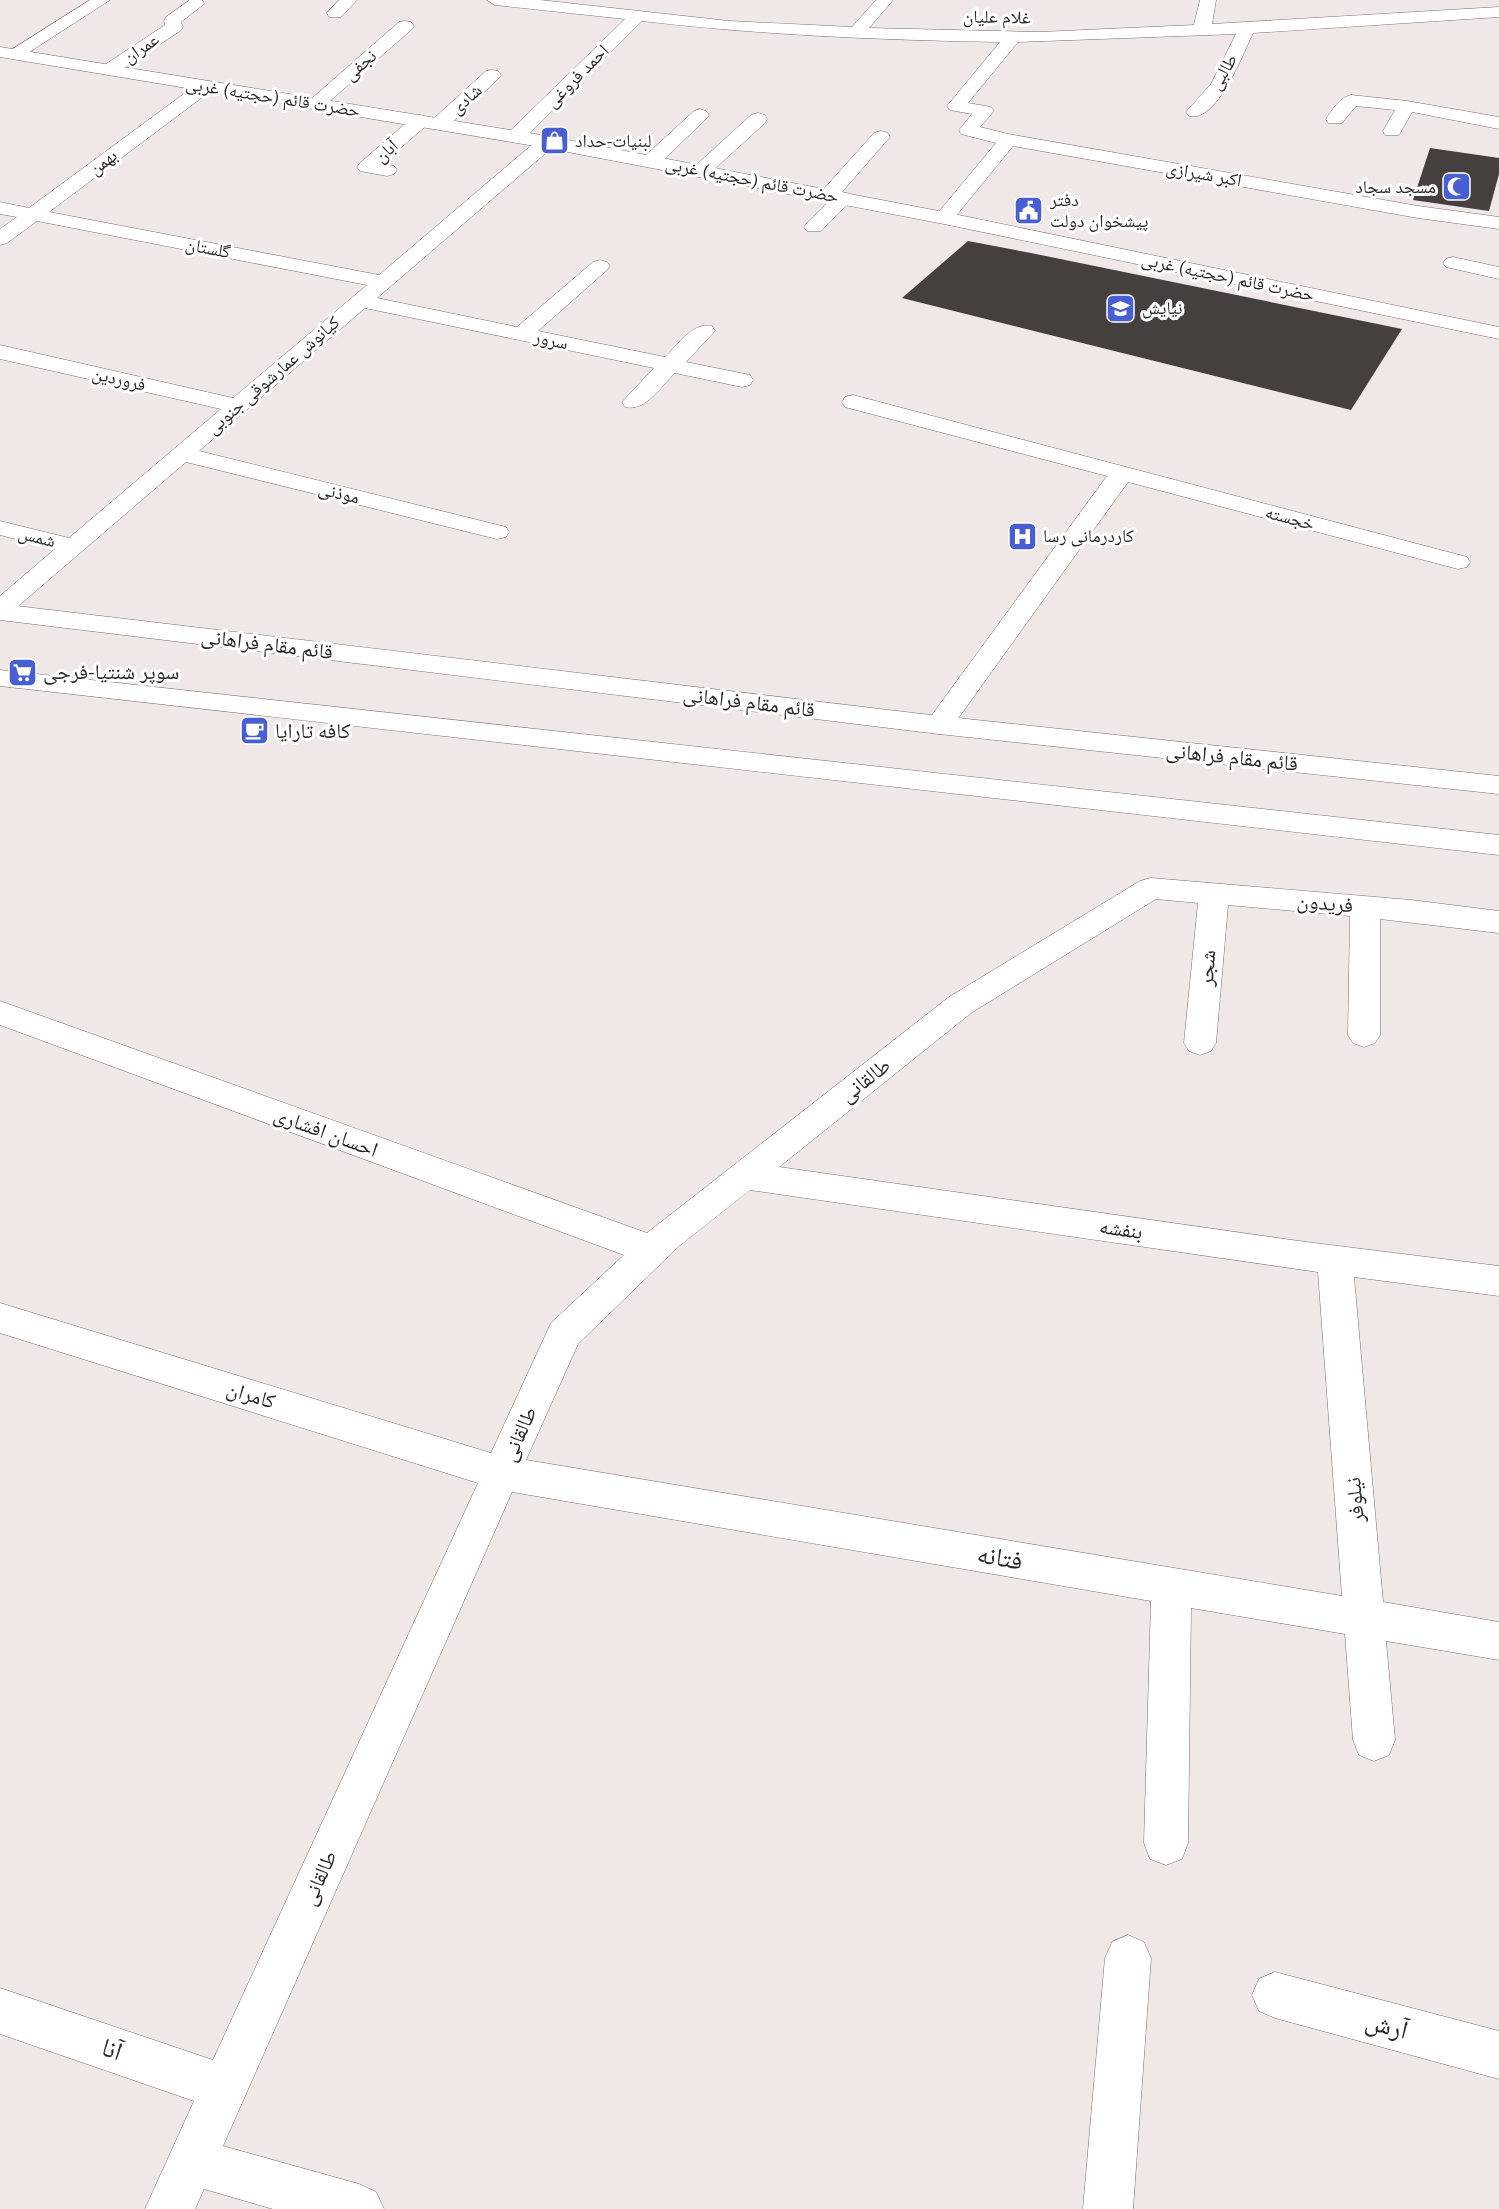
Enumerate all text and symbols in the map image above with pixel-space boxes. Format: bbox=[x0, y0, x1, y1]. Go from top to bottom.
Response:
street label: غلام علیان bbox=[963, 3, 1031, 30]
street label: عمران bbox=[118, 26, 164, 69]
street label: احمد فروغی bbox=[539, 38, 614, 113]
street label: نجفی bbox=[338, 43, 382, 86]
street label: طالبی bbox=[1202, 49, 1243, 94]
street label: حضرت قائم (حجتیه) غربی bbox=[184, 70, 362, 123]
street label: شادی bbox=[444, 78, 487, 120]
shop icon: لبنیات-حداد bbox=[538, 125, 570, 157]
place label: لبنیات-حداد bbox=[575, 128, 652, 153]
street label: آبان bbox=[368, 133, 403, 168]
street label: بهمن bbox=[83, 143, 122, 181]
street label: حضرت قائم (حجتیه) غربی bbox=[663, 150, 841, 209]
street label: اکبر شیرازی bbox=[1164, 155, 1244, 192]
mosque icon: مسجد سجاد bbox=[1441, 171, 1473, 203]
place label: مسجد سجاد bbox=[1355, 174, 1436, 199]
place label: دفتر پیشخوان دولت bbox=[1049, 187, 1148, 233]
public building icon: دفتر پیشخوان دولت bbox=[1013, 194, 1045, 226]
street label: گلستان bbox=[183, 231, 233, 264]
street label: حضرت قائم (حجتیه) غربی bbox=[1139, 246, 1317, 307]
school or university icon: نیایش bbox=[1105, 292, 1137, 324]
place label: نیایش bbox=[1142, 295, 1183, 320]
street label: کیانوش عمارشوقی جنوبی bbox=[201, 309, 345, 440]
street label: سرور bbox=[531, 323, 571, 355]
street label: فروردین bbox=[90, 360, 148, 397]
street label: موذنی bbox=[316, 475, 362, 510]
street label: خجسته bbox=[1263, 499, 1318, 536]
street label: شمس bbox=[16, 520, 58, 553]
hospital icon: کاردرمانی رسا bbox=[1006, 520, 1038, 552]
place label: کاردرمانی رسا bbox=[1043, 523, 1135, 548]
street label: قائم مقام فراهانی bbox=[200, 621, 335, 666]
supermarket icon: سوپر شنتیا-فرجی bbox=[6, 656, 38, 688]
place label: سوپر شنتیا-فرجی bbox=[43, 657, 179, 686]
street label: قائم مقام فراهانی bbox=[682, 679, 817, 724]
cafe icon: کافه تارایا bbox=[238, 715, 270, 747]
place label: کافه تارایا bbox=[275, 716, 351, 745]
street label: قائم مقام فراهانی bbox=[1165, 735, 1299, 778]
street label: فریدون bbox=[1296, 886, 1355, 919]
street label: شجر bbox=[1190, 949, 1223, 988]
street label: طالقانی bbox=[833, 1051, 896, 1109]
street label: احسان افشاری bbox=[270, 1099, 382, 1164]
street label: بنفشه bbox=[1098, 1211, 1145, 1246]
street label: کامران bbox=[223, 1373, 279, 1416]
street label: طالقانی bbox=[494, 1402, 543, 1466]
street label: نیلوفر bbox=[1338, 1476, 1371, 1525]
street label: فتانه bbox=[974, 1535, 1026, 1579]
street label: طالقانی bbox=[294, 1846, 343, 1910]
street label: آرش bbox=[1362, 2002, 1414, 2048]
street label: آنا bbox=[97, 2029, 129, 2070]

